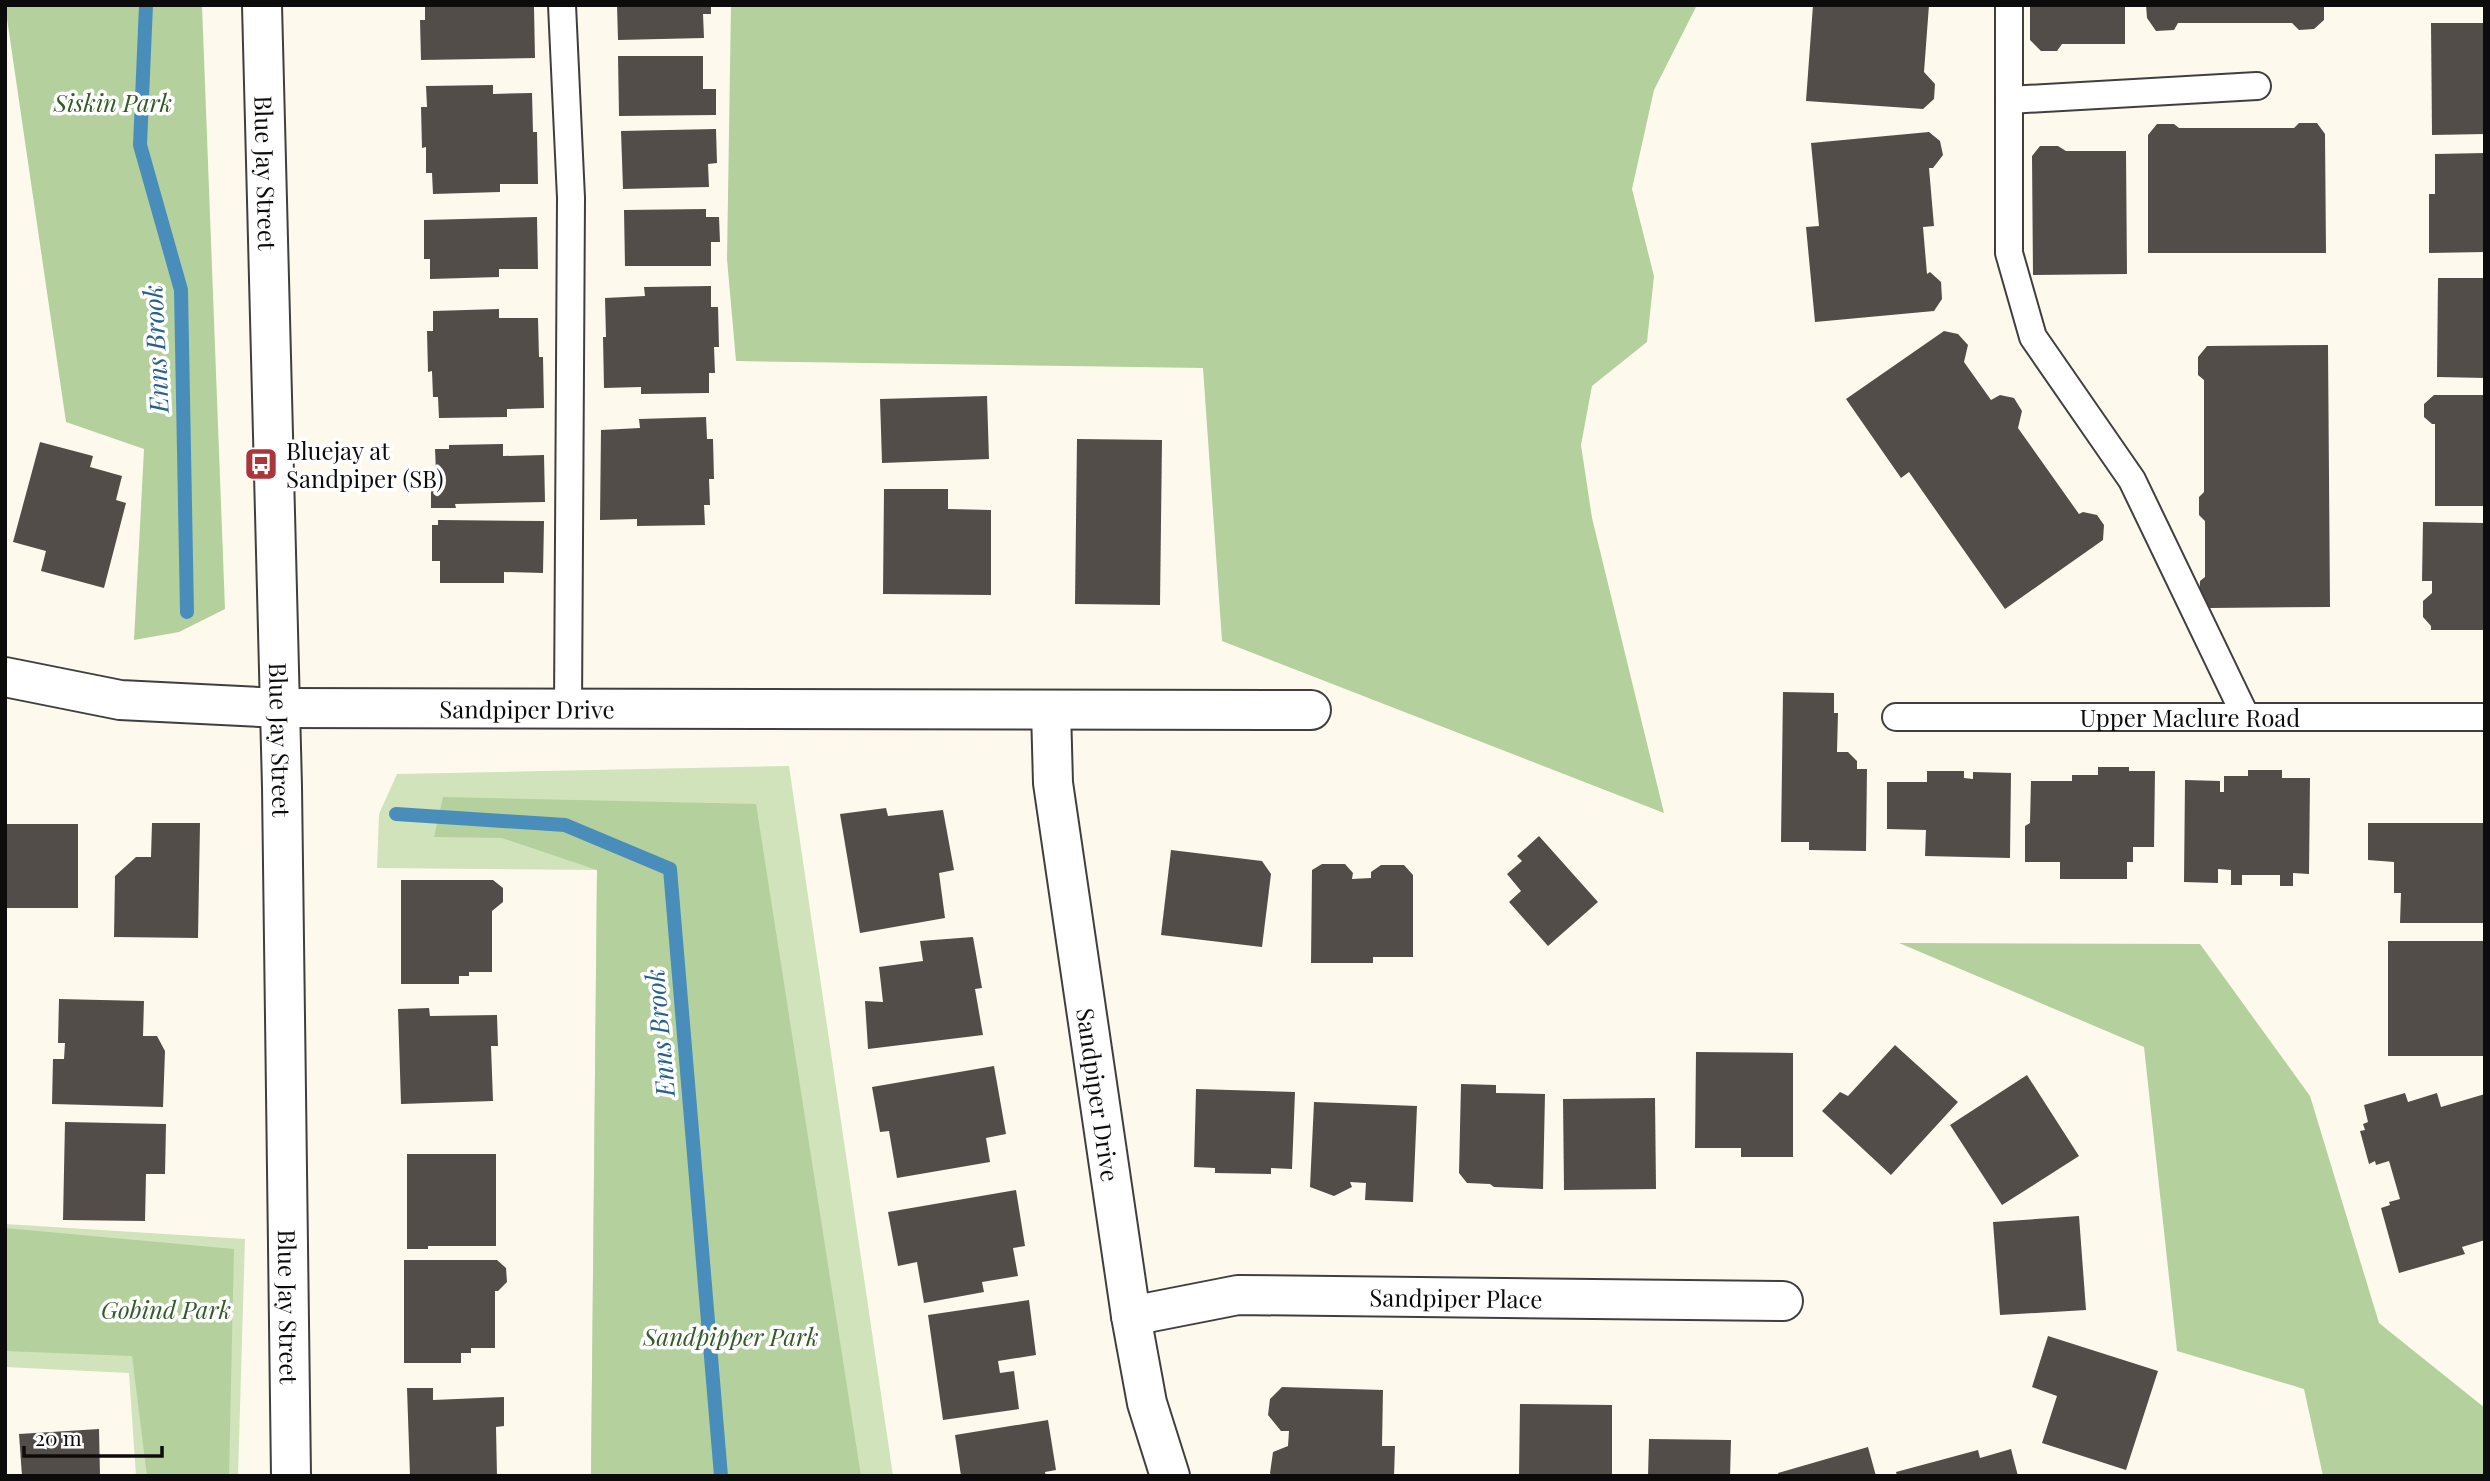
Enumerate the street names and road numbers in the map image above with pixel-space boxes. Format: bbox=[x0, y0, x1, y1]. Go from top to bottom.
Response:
street label: Blue Jay Street bbox=[248, 95, 284, 251]
street label: Blue Jay Street bbox=[263, 662, 298, 818]
street label: Sandpiper Drive bbox=[439, 692, 615, 725]
street label: Upper Maclure Road bbox=[2080, 701, 2300, 733]
street label: Sandpiper Drive bbox=[1070, 1006, 1127, 1184]
street label: Blue Jay Street bbox=[272, 1229, 306, 1385]
street label: Sandpiper Place bbox=[1369, 1280, 1543, 1314]

